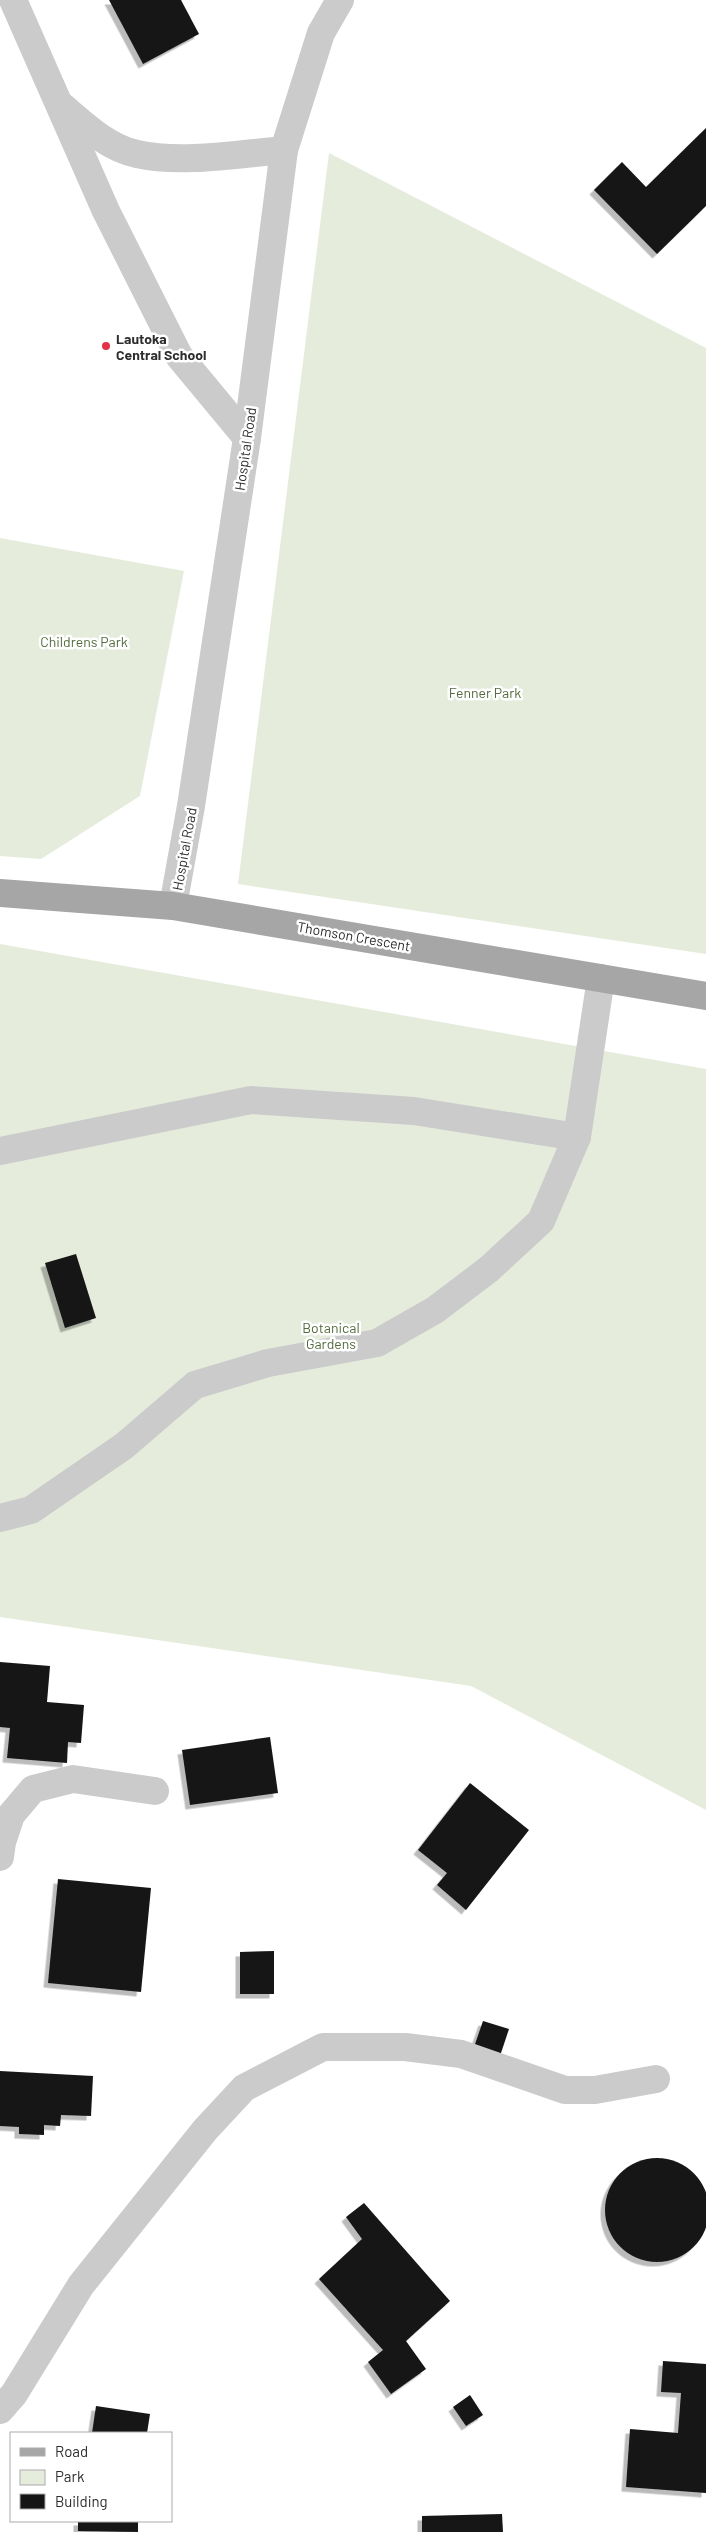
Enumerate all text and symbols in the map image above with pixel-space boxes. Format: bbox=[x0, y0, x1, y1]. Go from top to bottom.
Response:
place label: Lautoka Central School bbox=[116, 330, 206, 363]
marker: Lautoka Central School bbox=[100, 340, 112, 352]
street label: Hospital Road bbox=[231, 406, 259, 492]
park label: Childrens Park bbox=[40, 633, 128, 650]
park label: Fenner Park bbox=[449, 684, 521, 701]
street label: Hospital Road bbox=[168, 806, 200, 892]
street label: Thomson Crescent bbox=[296, 918, 412, 954]
park label: Botanical Gardens bbox=[302, 1319, 360, 1352]
legend bbox=[10, 2432, 172, 2522]
text: Road bbox=[55, 2442, 88, 2460]
text: Park bbox=[55, 2467, 85, 2485]
text: Building bbox=[55, 2492, 108, 2510]

